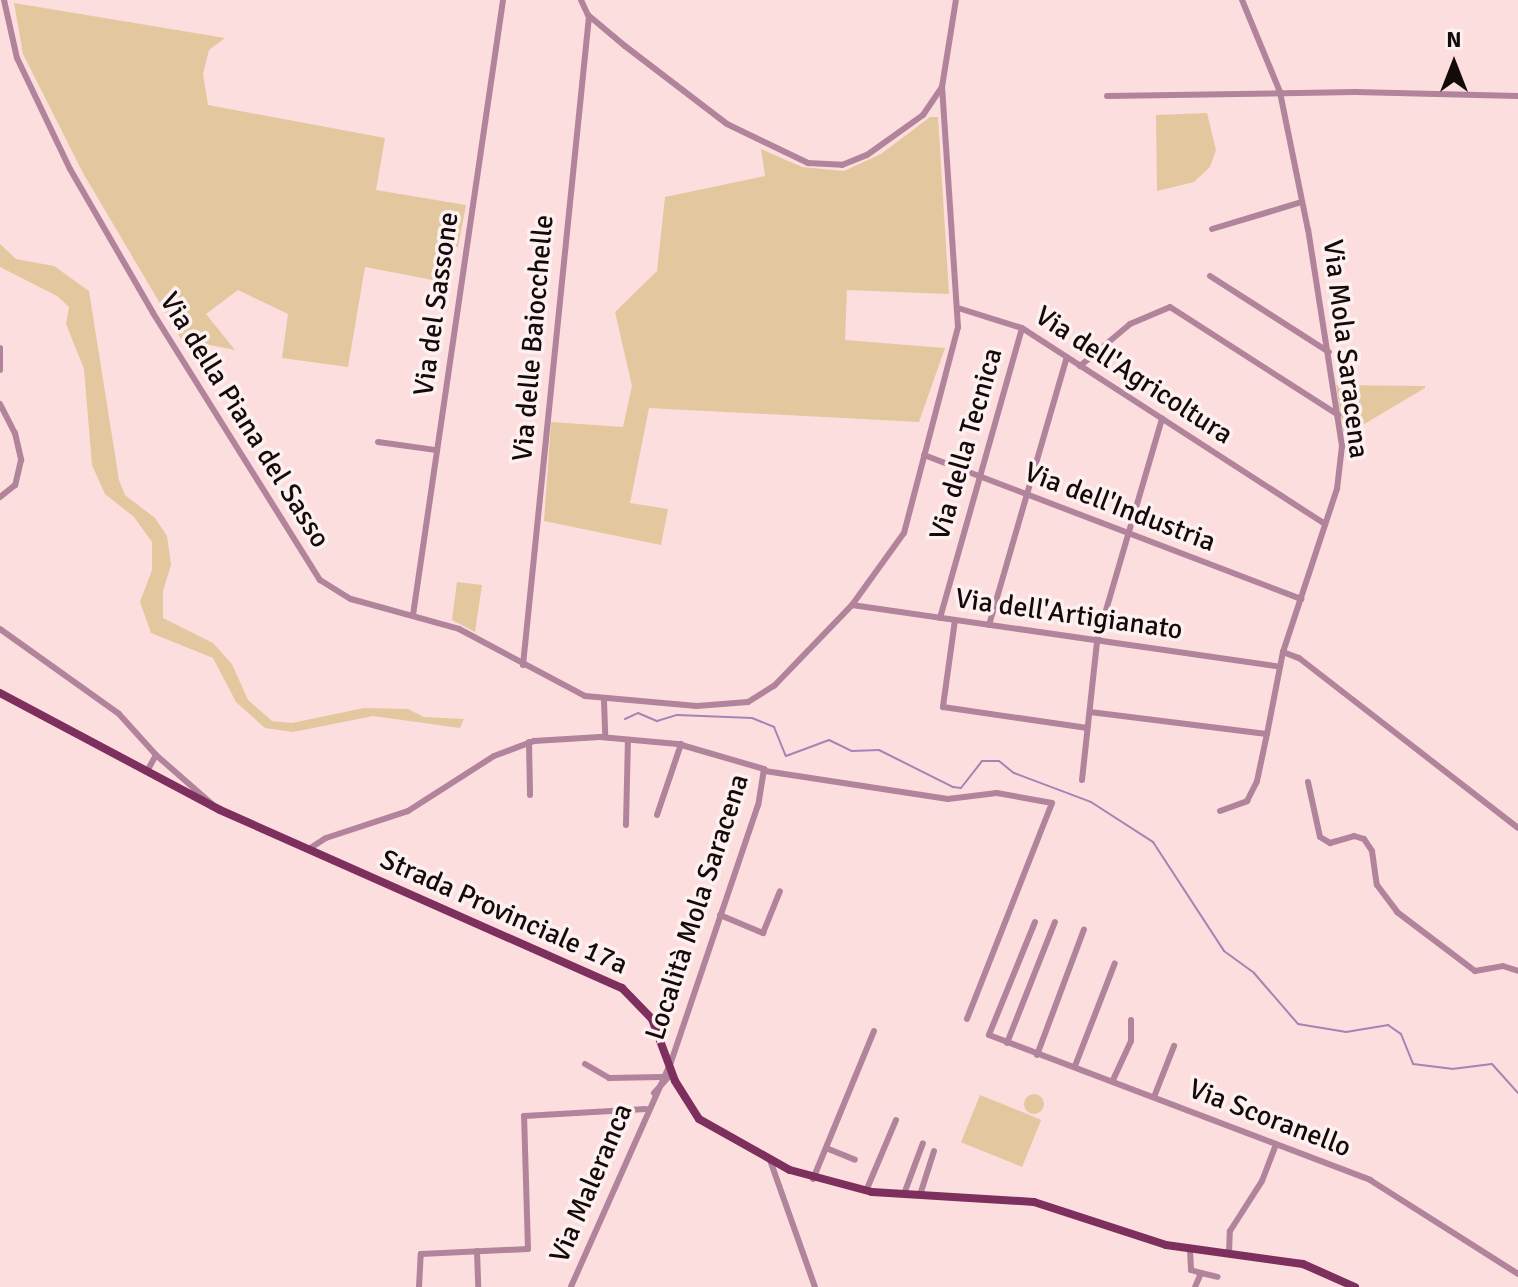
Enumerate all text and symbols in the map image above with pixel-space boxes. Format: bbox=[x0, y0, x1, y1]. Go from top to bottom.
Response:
north arrow bbox=[1414, 24, 1494, 104]
text: N bbox=[1446, 26, 1462, 53]
street label: Via del Sassone bbox=[406, 210, 466, 398]
street label: Via delle Baiocchelle bbox=[505, 213, 561, 463]
street label: Via Mola Saracena bbox=[1316, 238, 1376, 460]
street label: Via della Piana del Sasso bbox=[153, 286, 337, 554]
street label: Via dell'Agricoltura bbox=[1029, 299, 1239, 451]
street label: Via della Tecnica bbox=[923, 344, 1009, 544]
street label: Via dell'Industria bbox=[1020, 455, 1220, 559]
street label: Via dell'Artigianato bbox=[953, 581, 1185, 647]
street label: Località Mola Saracena bbox=[638, 770, 756, 1044]
street label: Strada Provinciale 17a bbox=[375, 842, 633, 982]
street label: Via Scoranello bbox=[1184, 1072, 1356, 1164]
street label: Via Maleranca bbox=[542, 1098, 640, 1268]

